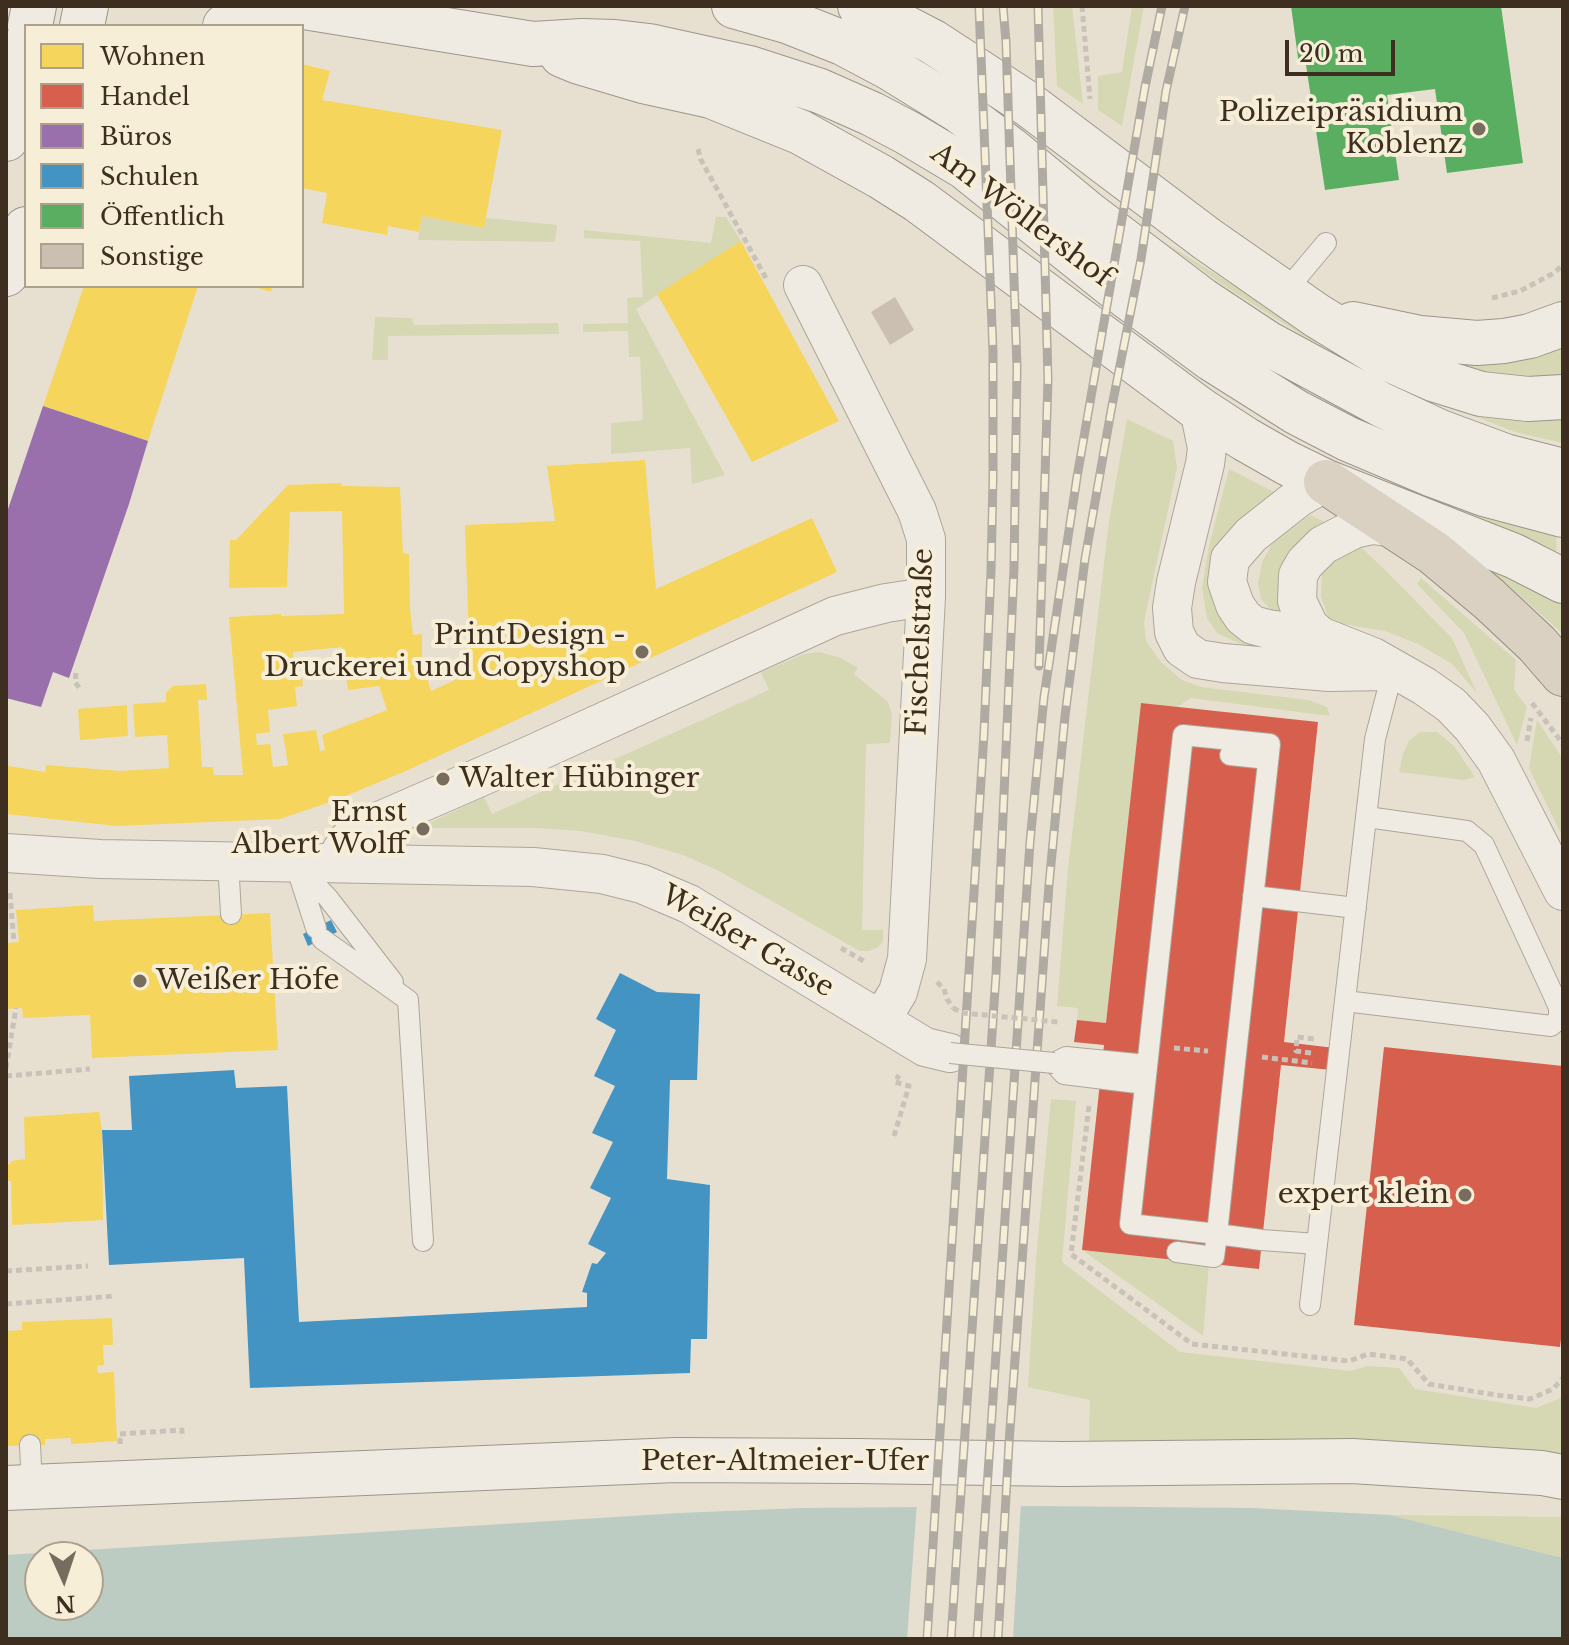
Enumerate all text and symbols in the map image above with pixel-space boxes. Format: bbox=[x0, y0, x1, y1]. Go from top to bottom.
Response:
legend bbox=[24, 24, 304, 288]
scale bar bbox=[1289, 24, 1399, 74]
text: 20 m bbox=[1299, 39, 1364, 68]
text: Wohnen bbox=[100, 42, 205, 71]
text: Handel bbox=[100, 82, 190, 111]
place label: Polizeipräsidium Koblenz bbox=[1219, 96, 1463, 162]
marker: Polizeipräsidium Koblenz bbox=[1470, 120, 1488, 138]
text: Büros bbox=[100, 122, 172, 151]
street label: Am Wöllershof bbox=[924, 137, 1118, 295]
text: Schulen bbox=[100, 162, 199, 191]
text: Öffentlich bbox=[100, 202, 225, 231]
text: Sonstige bbox=[100, 242, 204, 271]
street label: Fischelstraße bbox=[901, 548, 941, 736]
place label: PrintDesign - Druckerei und Copyshop bbox=[264, 619, 626, 685]
marker: PrintDesign - Druckerei und Copyshop bbox=[633, 643, 651, 661]
place label: Walter Hübinger bbox=[459, 762, 699, 796]
marker: Walter Hübinger bbox=[434, 770, 452, 788]
place label: Ernst Albert Wolff bbox=[231, 796, 407, 862]
marker: Ernst Albert Wolff bbox=[414, 820, 432, 838]
street label: Weißer Gasse bbox=[654, 879, 840, 1005]
place label: Weißer Höfe bbox=[156, 964, 340, 998]
marker: Weißer Höfe bbox=[131, 972, 149, 990]
place label: expert klein bbox=[1278, 1178, 1449, 1212]
marker: expert klein bbox=[1456, 1186, 1474, 1204]
street label: Peter-Altmeier-Ufer bbox=[641, 1445, 929, 1479]
north arrow bbox=[24, 1541, 104, 1621]
text: N bbox=[54, 1589, 76, 1617]

